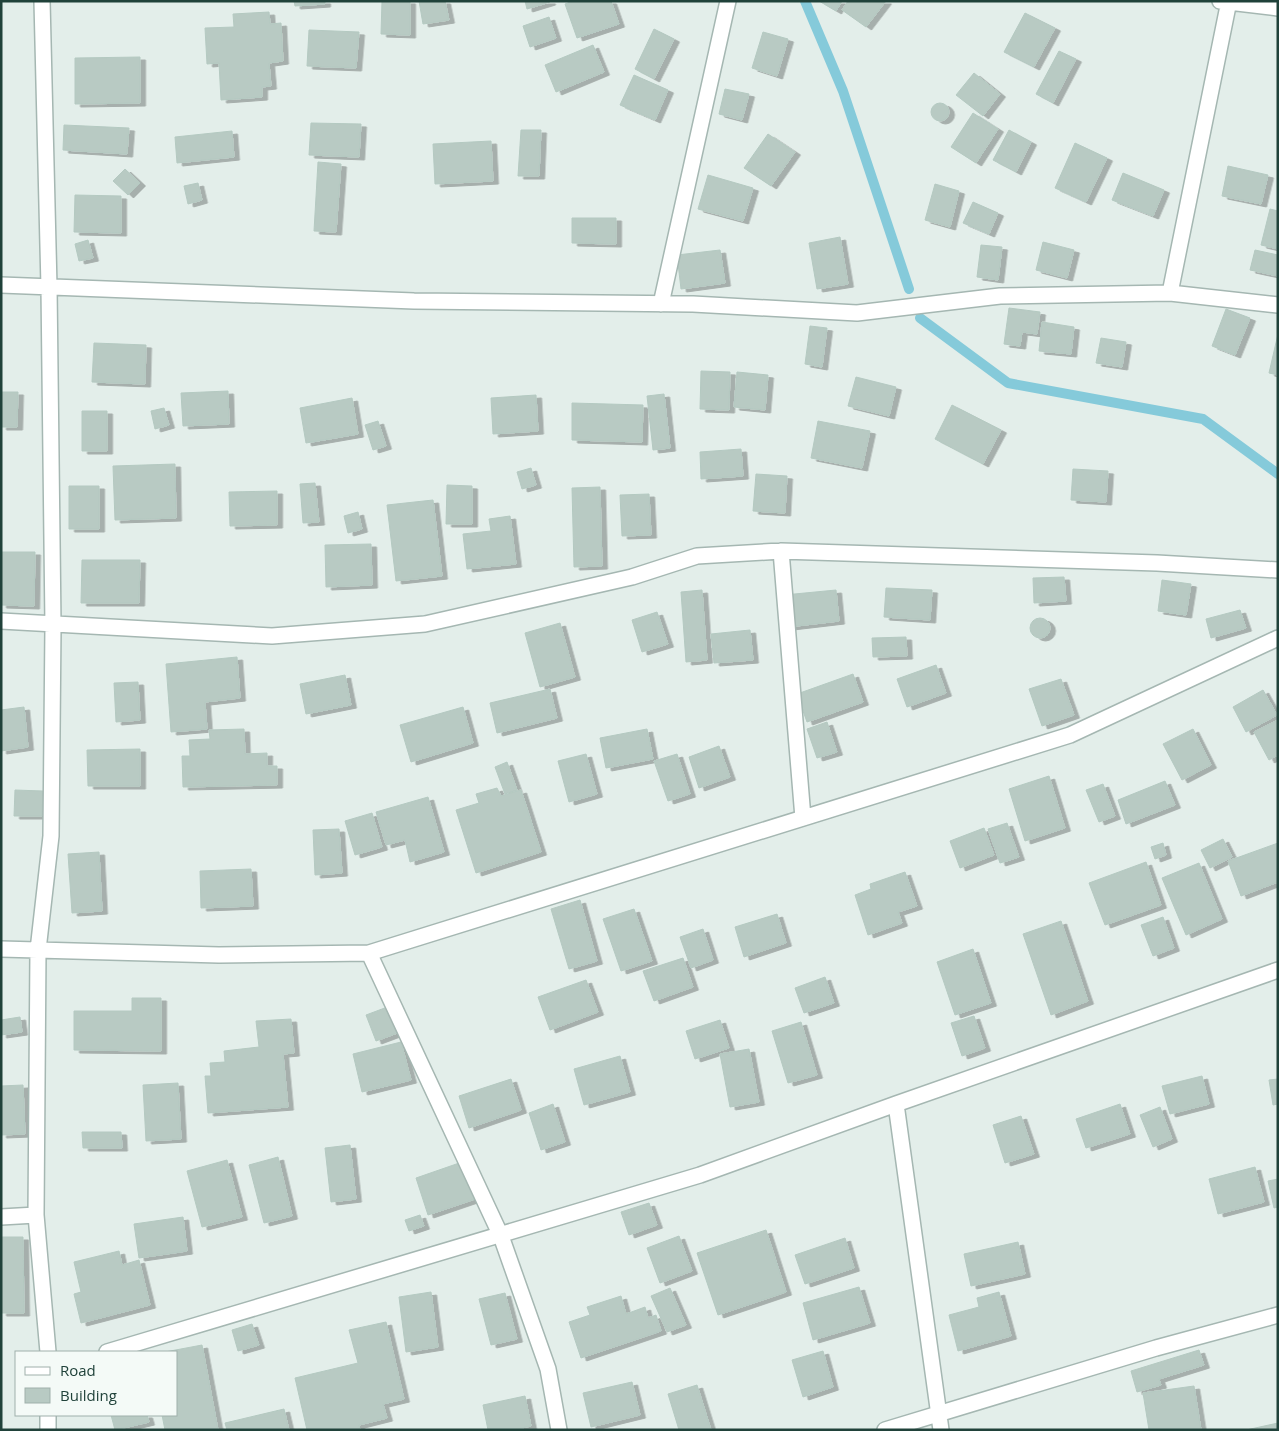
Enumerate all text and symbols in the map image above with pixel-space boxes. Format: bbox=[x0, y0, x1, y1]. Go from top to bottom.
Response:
legend bbox=[15, 1351, 178, 1416]
text: Road bbox=[60, 1360, 96, 1380]
text: Building bbox=[60, 1385, 117, 1405]

